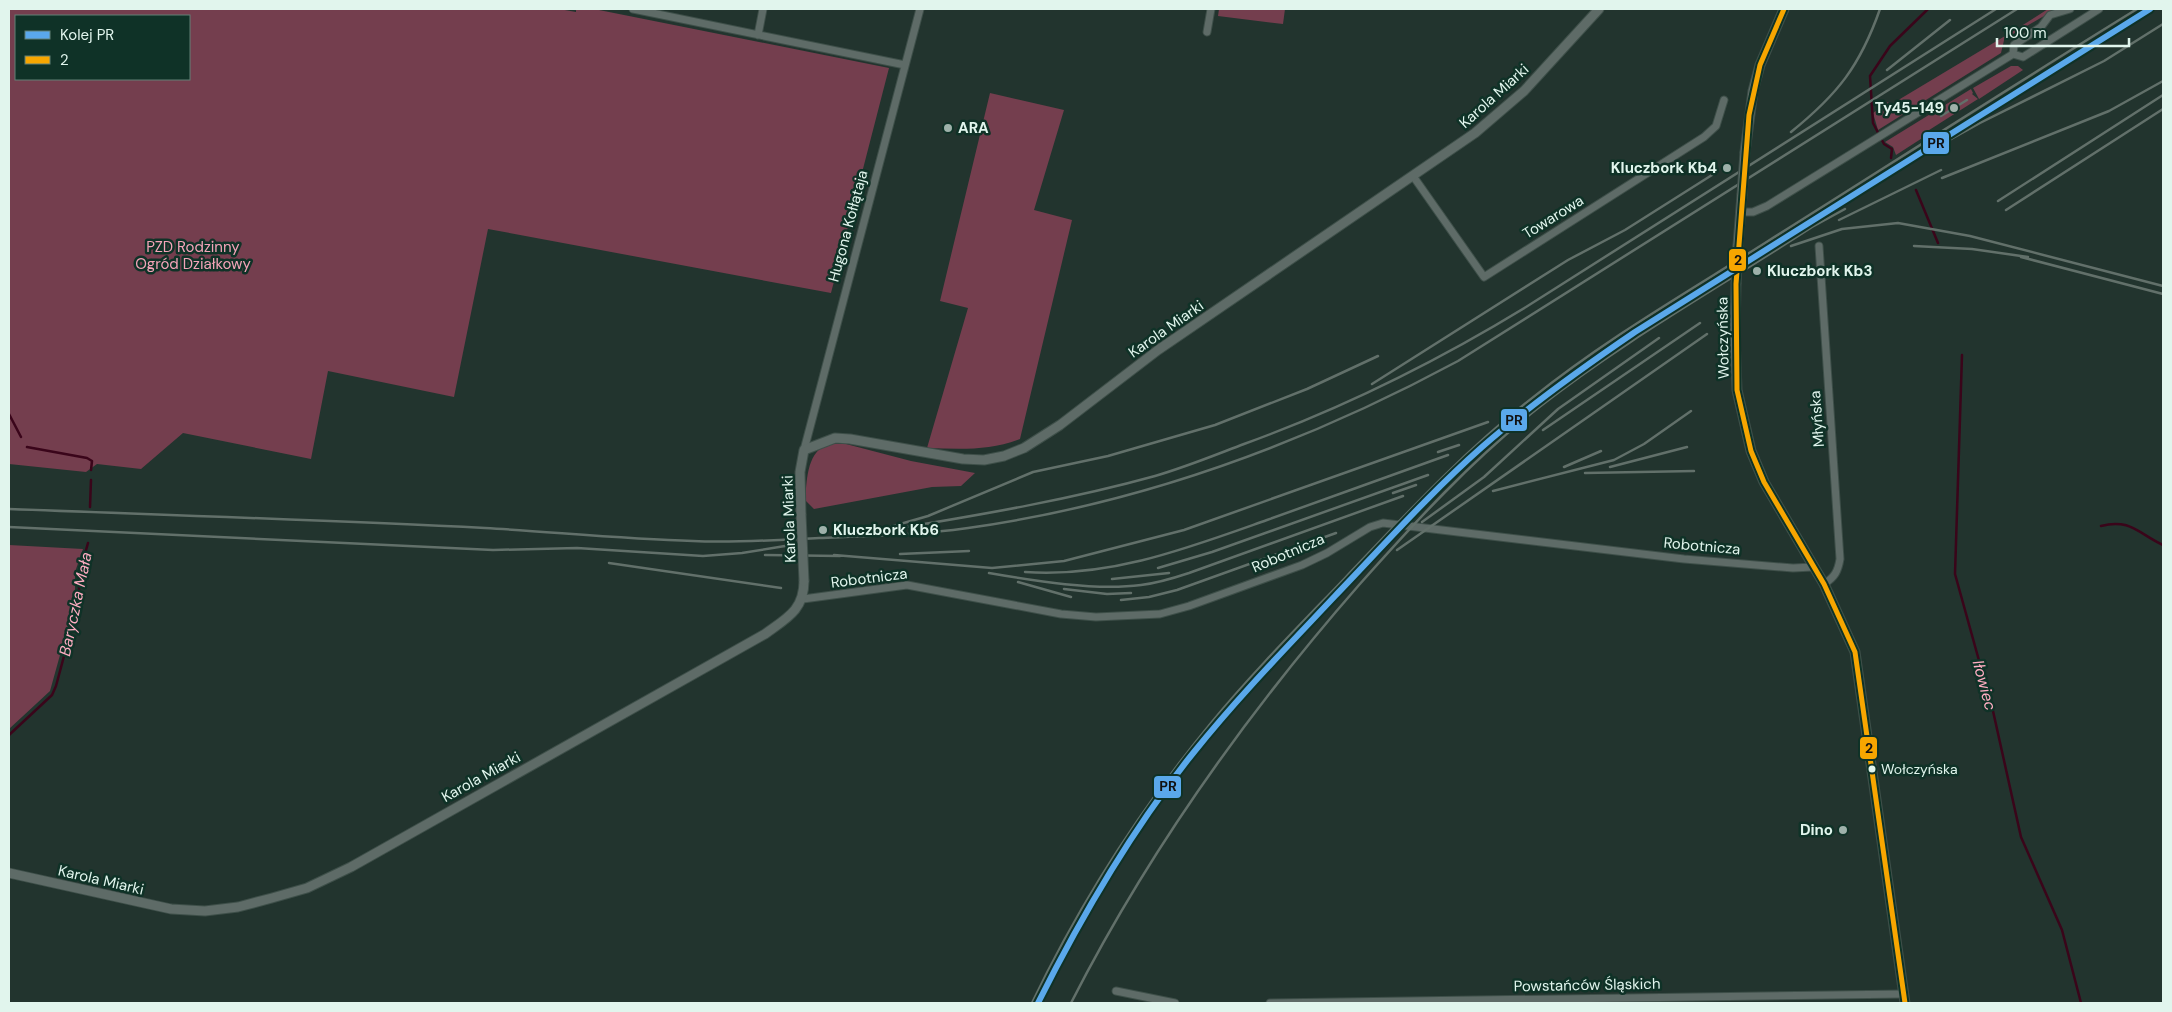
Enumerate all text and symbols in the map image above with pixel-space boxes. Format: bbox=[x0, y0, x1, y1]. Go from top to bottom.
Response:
legend bbox=[15, 15, 190, 80]
scale bar bbox=[1997, 15, 2130, 47]
text: 100 m bbox=[2004, 23, 2047, 43]
text: Kolej PR bbox=[60, 25, 114, 45]
text: 2 bbox=[60, 50, 69, 70]
street label: Karola Miarki bbox=[1455, 59, 1533, 133]
place label: Ty45-149 bbox=[1875, 98, 1944, 118]
marker: Ty45-149 bbox=[1948, 102, 1960, 114]
place label: ARA bbox=[958, 118, 989, 138]
marker: ARA bbox=[942, 122, 954, 134]
line badge: PR bbox=[1922, 131, 1950, 155]
text: PR bbox=[1927, 134, 1945, 152]
place label: Kluczbork Kb4 bbox=[1611, 158, 1717, 178]
marker: Kluczbork Kb4 bbox=[1721, 162, 1733, 174]
street label: Hugona Kołłątaja bbox=[823, 168, 873, 284]
street label: Towarowa bbox=[1519, 190, 1587, 244]
park label: PZD Rodzinny Ogród Działkowy bbox=[135, 237, 251, 274]
line badge: 2 bbox=[1728, 248, 1747, 272]
text: 2 bbox=[1734, 251, 1742, 269]
place label: Kluczbork Kb3 bbox=[1767, 261, 1872, 281]
marker: Kluczbork Kb3 bbox=[1751, 265, 1763, 277]
street label: Karola Miarki bbox=[1124, 296, 1208, 362]
street label: Wołczyńska bbox=[1712, 297, 1734, 379]
street label: Młyńska bbox=[1805, 390, 1829, 448]
line badge: PR bbox=[1500, 408, 1528, 432]
text: PR bbox=[1505, 411, 1523, 429]
street label: Karola Miarki bbox=[777, 475, 801, 563]
place label: Kluczbork Kb6 bbox=[833, 520, 939, 540]
marker: Kluczbork Kb6 bbox=[817, 524, 829, 536]
street label: Robotnicza bbox=[1249, 529, 1327, 577]
street label: Robotnicza bbox=[1663, 533, 1741, 559]
water label: Baryczka Mała bbox=[54, 550, 97, 658]
street label: Robotnicza bbox=[830, 563, 908, 593]
water label: Iłowiec bbox=[1968, 658, 2001, 713]
line badge: 2 bbox=[1859, 736, 1878, 760]
text: 2 bbox=[1865, 739, 1873, 757]
street label: Karola Miarki bbox=[438, 747, 524, 807]
place label: Wołczyńska bbox=[1881, 760, 1958, 778]
marker: Wołczyńska bbox=[1867, 764, 1877, 774]
line badge: PR bbox=[1153, 775, 1182, 799]
text: PR bbox=[1159, 777, 1177, 795]
place label: Dino bbox=[1800, 820, 1833, 840]
marker: Dino bbox=[1837, 824, 1849, 836]
street label: Karola Miarki bbox=[56, 860, 146, 900]
street label: Powstańców Śląskich bbox=[1513, 974, 1661, 996]

